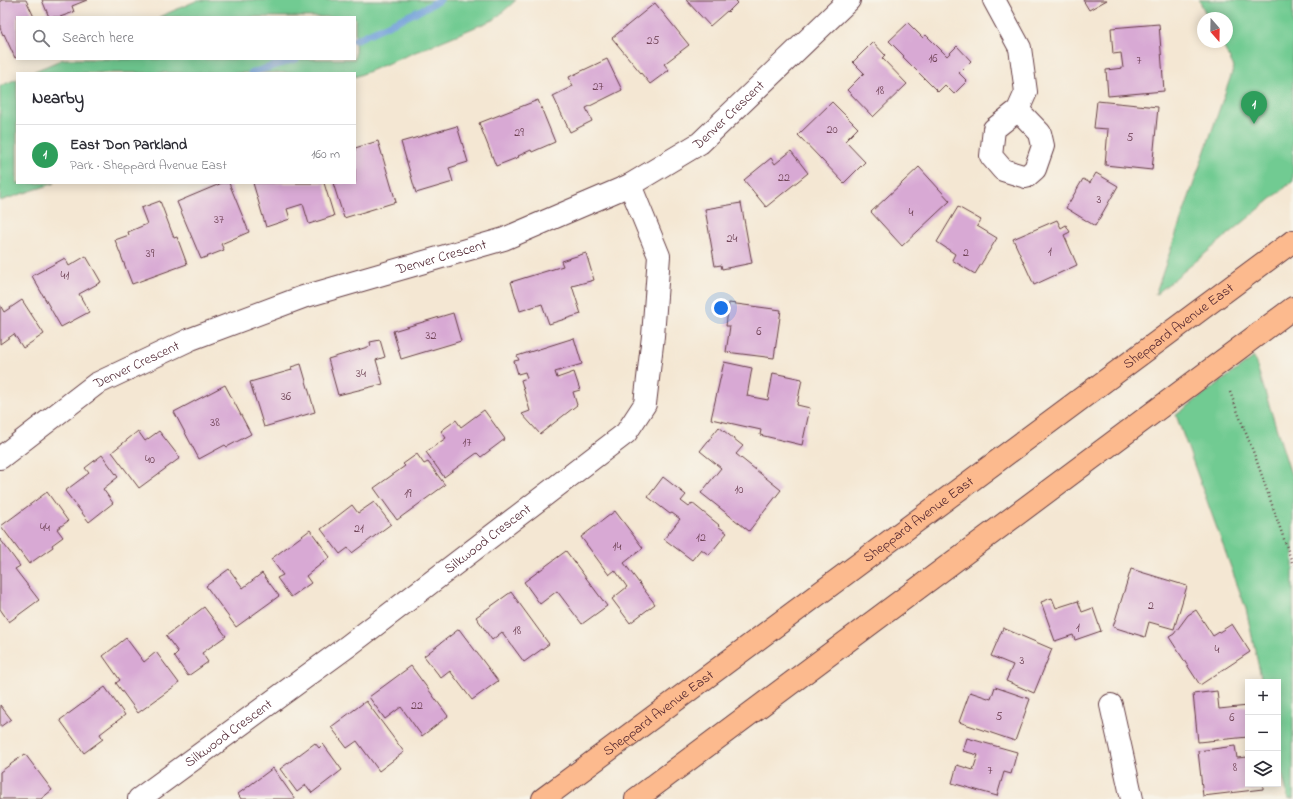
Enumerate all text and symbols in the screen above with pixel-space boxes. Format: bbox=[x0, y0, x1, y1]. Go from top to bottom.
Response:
north arrow bbox=[1197, 12, 1233, 48]
search box bbox=[16, 16, 356, 60]
icon: search bbox=[30, 27, 52, 49]
text: Search here bbox=[62, 27, 134, 49]
house number: 25 bbox=[647, 32, 660, 50]
house number: 16 bbox=[928, 50, 938, 68]
house number: 7 bbox=[1137, 52, 1142, 70]
street label: Denver Crescent bbox=[688, 75, 770, 156]
house number: 27 bbox=[593, 78, 604, 96]
house number: 18 bbox=[876, 82, 885, 100]
text: Nearby bbox=[32, 86, 84, 111]
pin: 1 bbox=[1241, 91, 1267, 124]
house number: 20 bbox=[826, 121, 838, 139]
house number: 29 bbox=[514, 124, 524, 142]
house number: 5 bbox=[1127, 129, 1134, 147]
text: East Don Parkland bbox=[70, 134, 187, 156]
text: 1 bbox=[43, 145, 47, 164]
text: 160 m bbox=[311, 145, 340, 164]
text: Park · Sheppard Avenue East bbox=[70, 156, 227, 175]
house number: 22 bbox=[778, 169, 790, 187]
house number: 3 bbox=[1097, 191, 1102, 209]
house number: 4 bbox=[909, 204, 914, 222]
house number: 37 bbox=[214, 211, 224, 229]
house number: 24 bbox=[727, 230, 738, 248]
street label: Denver Crescent bbox=[393, 234, 489, 280]
house number: 1 bbox=[1048, 243, 1052, 261]
house number: 2 bbox=[963, 244, 969, 262]
house number: 39 bbox=[146, 245, 155, 263]
house number: 41 bbox=[61, 267, 70, 285]
street label: Sheppard Avenue East bbox=[1118, 278, 1239, 375]
your location bbox=[711, 298, 731, 318]
house number: 6 bbox=[756, 323, 762, 341]
house number: 32 bbox=[426, 327, 436, 345]
street label: Denver Crescent bbox=[89, 335, 183, 395]
house number: 34 bbox=[356, 365, 366, 383]
house number: 36 bbox=[281, 388, 292, 406]
house number: 38 bbox=[210, 414, 220, 432]
house number: 17 bbox=[463, 434, 471, 452]
house number: 40 bbox=[145, 451, 155, 469]
street label: Sheppard Avenue East bbox=[859, 471, 979, 568]
house number: 10 bbox=[734, 481, 744, 499]
house number: 19 bbox=[404, 485, 412, 503]
street label: Silkwood Crescent bbox=[440, 499, 536, 579]
house number: 44 bbox=[40, 519, 50, 537]
house number: 21 bbox=[354, 520, 364, 538]
house number: 12 bbox=[696, 529, 706, 547]
house number: 14 bbox=[613, 538, 621, 556]
house number: 2 bbox=[1148, 597, 1154, 615]
house number: 1 bbox=[1076, 619, 1080, 637]
house number: 18 bbox=[513, 622, 522, 640]
house number: 4 bbox=[1215, 641, 1220, 659]
house number: 3 bbox=[1020, 652, 1025, 670]
street label: Sheppard Avenue East bbox=[599, 665, 719, 761]
map controls bbox=[1245, 679, 1281, 787]
button: + bbox=[1245, 679, 1281, 715]
street label: Silkwood Crescent bbox=[180, 694, 277, 773]
house number: 22 bbox=[411, 697, 423, 715]
house number: 5 bbox=[996, 708, 1003, 726]
house number: 6 bbox=[1229, 709, 1235, 727]
button: − bbox=[1245, 715, 1281, 751]
button: layers bbox=[1245, 751, 1281, 787]
house number: 8 bbox=[1233, 759, 1238, 777]
house number: 7 bbox=[988, 762, 993, 780]

